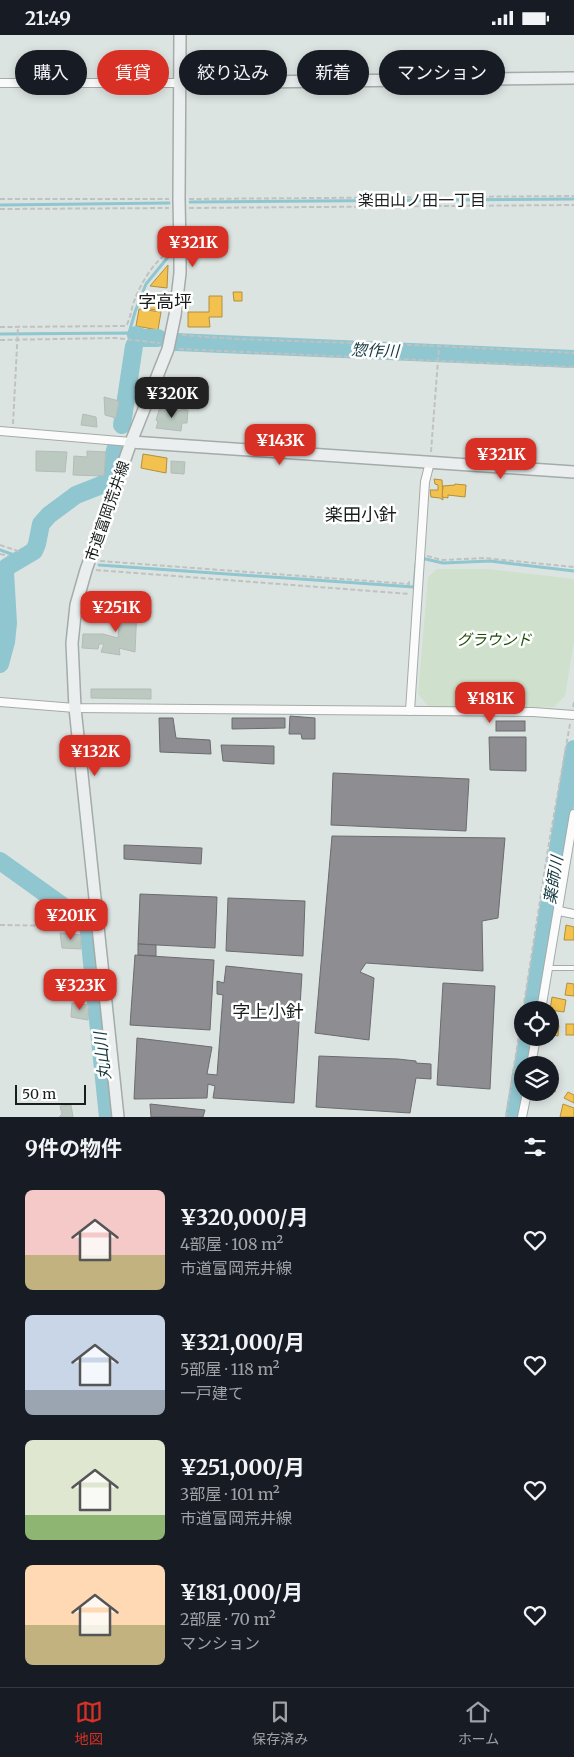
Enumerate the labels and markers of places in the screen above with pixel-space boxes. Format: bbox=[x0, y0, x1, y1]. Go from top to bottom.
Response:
pin: ¥321K bbox=[158, 225, 228, 268]
pin: ¥320K bbox=[137, 377, 207, 419]
pin: ¥143K bbox=[245, 423, 315, 466]
pin: ¥321K bbox=[466, 437, 536, 480]
pin: ¥251K bbox=[81, 591, 151, 633]
pin: ¥181K bbox=[455, 681, 525, 724]
pin: ¥132K bbox=[60, 735, 130, 777]
pin: ¥201K bbox=[36, 899, 106, 941]
pin: ¥323K bbox=[45, 969, 115, 1011]

